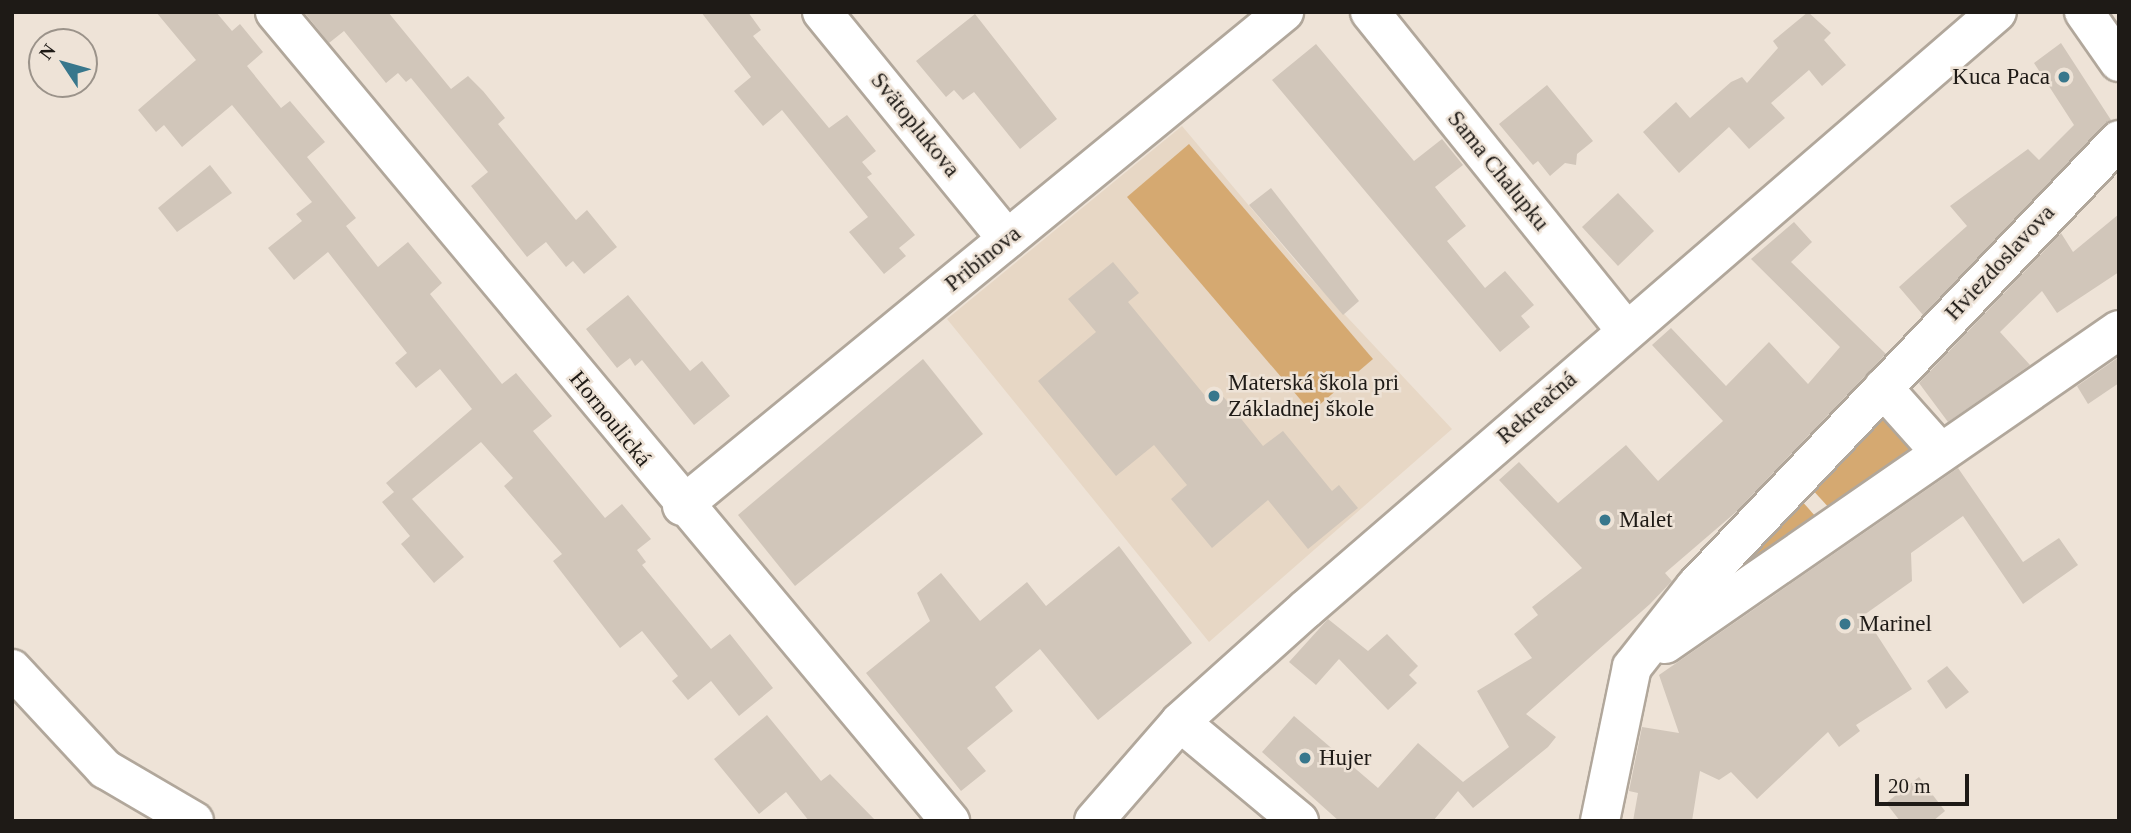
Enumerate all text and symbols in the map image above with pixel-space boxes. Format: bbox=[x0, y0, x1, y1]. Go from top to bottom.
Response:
north arrow bbox=[28, 28, 98, 98]
text: N bbox=[35, 40, 60, 63]
place label: Kuca Paca bbox=[1952, 63, 2050, 91]
street label: Svätoplukova bbox=[864, 67, 966, 183]
marker: Kuca Paca bbox=[2056, 69, 2072, 85]
street label: Sama Chalupku bbox=[1441, 105, 1555, 237]
street label: Hviezdoslavova bbox=[1939, 199, 2061, 327]
street label: Pribinova bbox=[940, 220, 1026, 298]
street label: Hornoulická bbox=[563, 366, 657, 472]
street label: Rekreačná bbox=[1491, 366, 1583, 450]
place label: Materská škola pri Základnej škole bbox=[1228, 369, 1399, 423]
marker: Materská škola pri Základnej škole bbox=[1206, 388, 1222, 404]
place label: Malet bbox=[1619, 506, 1673, 534]
marker: Malet bbox=[1597, 512, 1613, 528]
place label: Marinel bbox=[1859, 610, 1932, 638]
marker: Marinel bbox=[1837, 616, 1853, 632]
place label: Hujer bbox=[1319, 744, 1371, 772]
marker: Hujer bbox=[1297, 750, 1313, 766]
scale bar bbox=[1879, 760, 1974, 804]
text: 20 m bbox=[1888, 774, 1931, 798]

